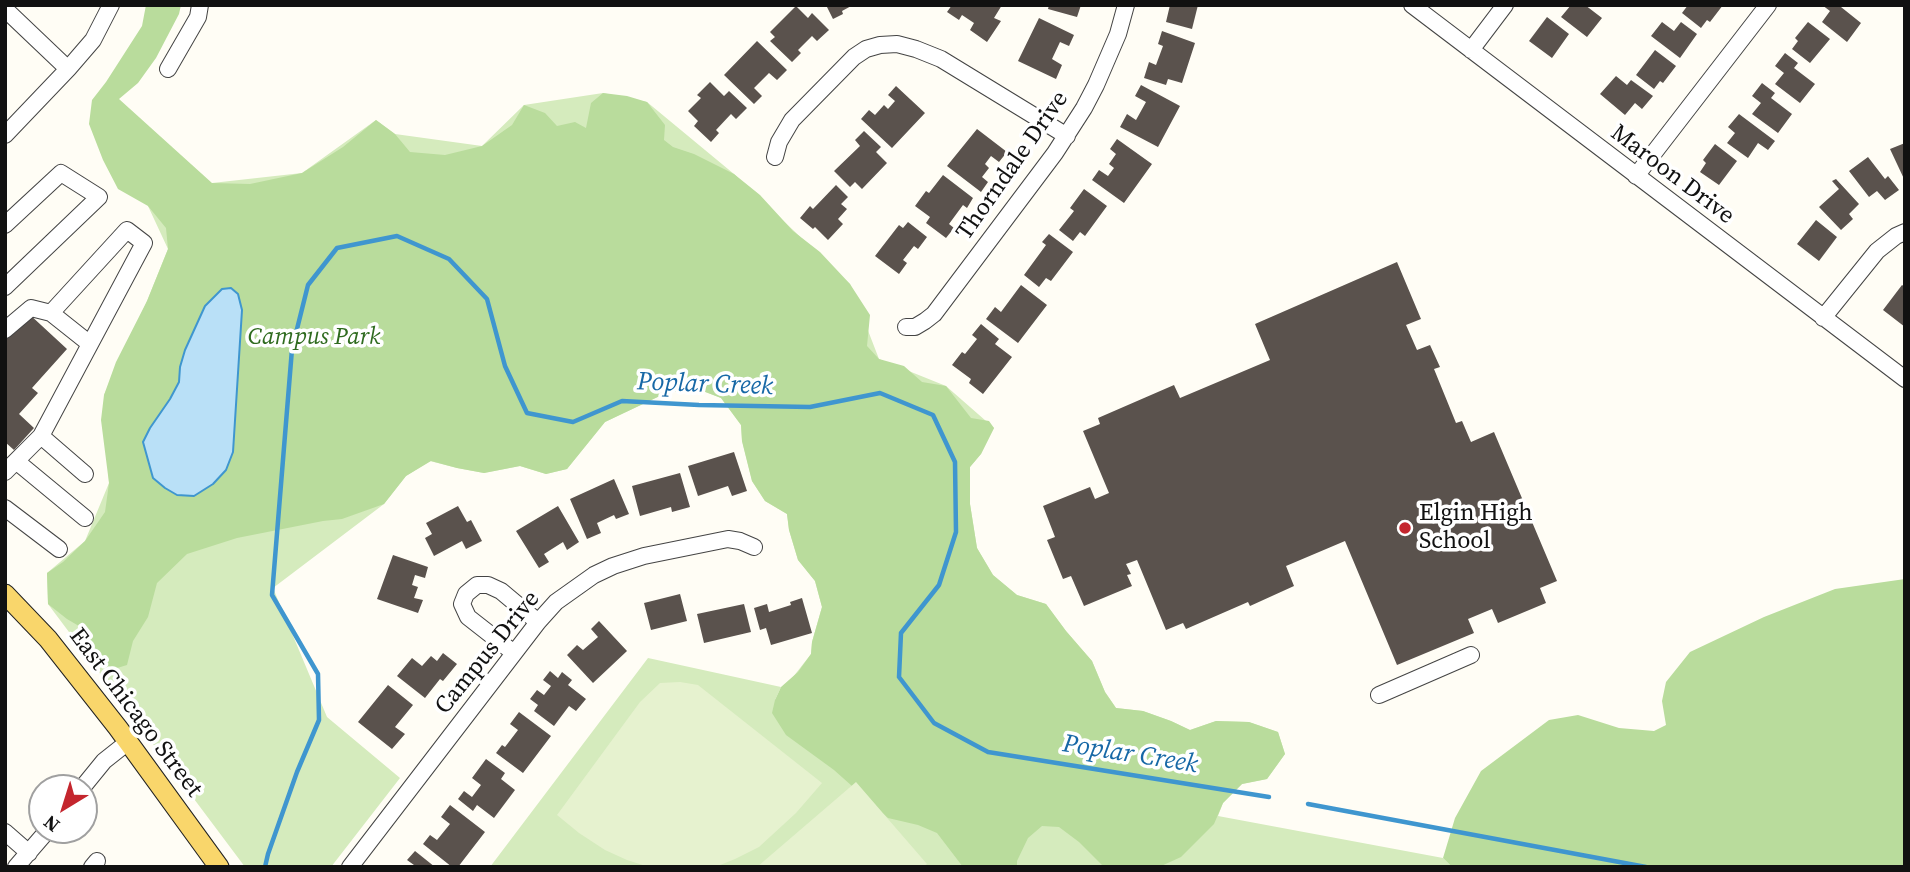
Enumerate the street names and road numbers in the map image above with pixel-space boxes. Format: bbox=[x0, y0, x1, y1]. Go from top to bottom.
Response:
street label: Thorndale Drive bbox=[951, 86, 1075, 246]
street label: Maroon Drive bbox=[1604, 119, 1740, 231]
street label: Campus Drive bbox=[430, 586, 546, 720]
street label: East Chicago Street bbox=[62, 623, 208, 803]

